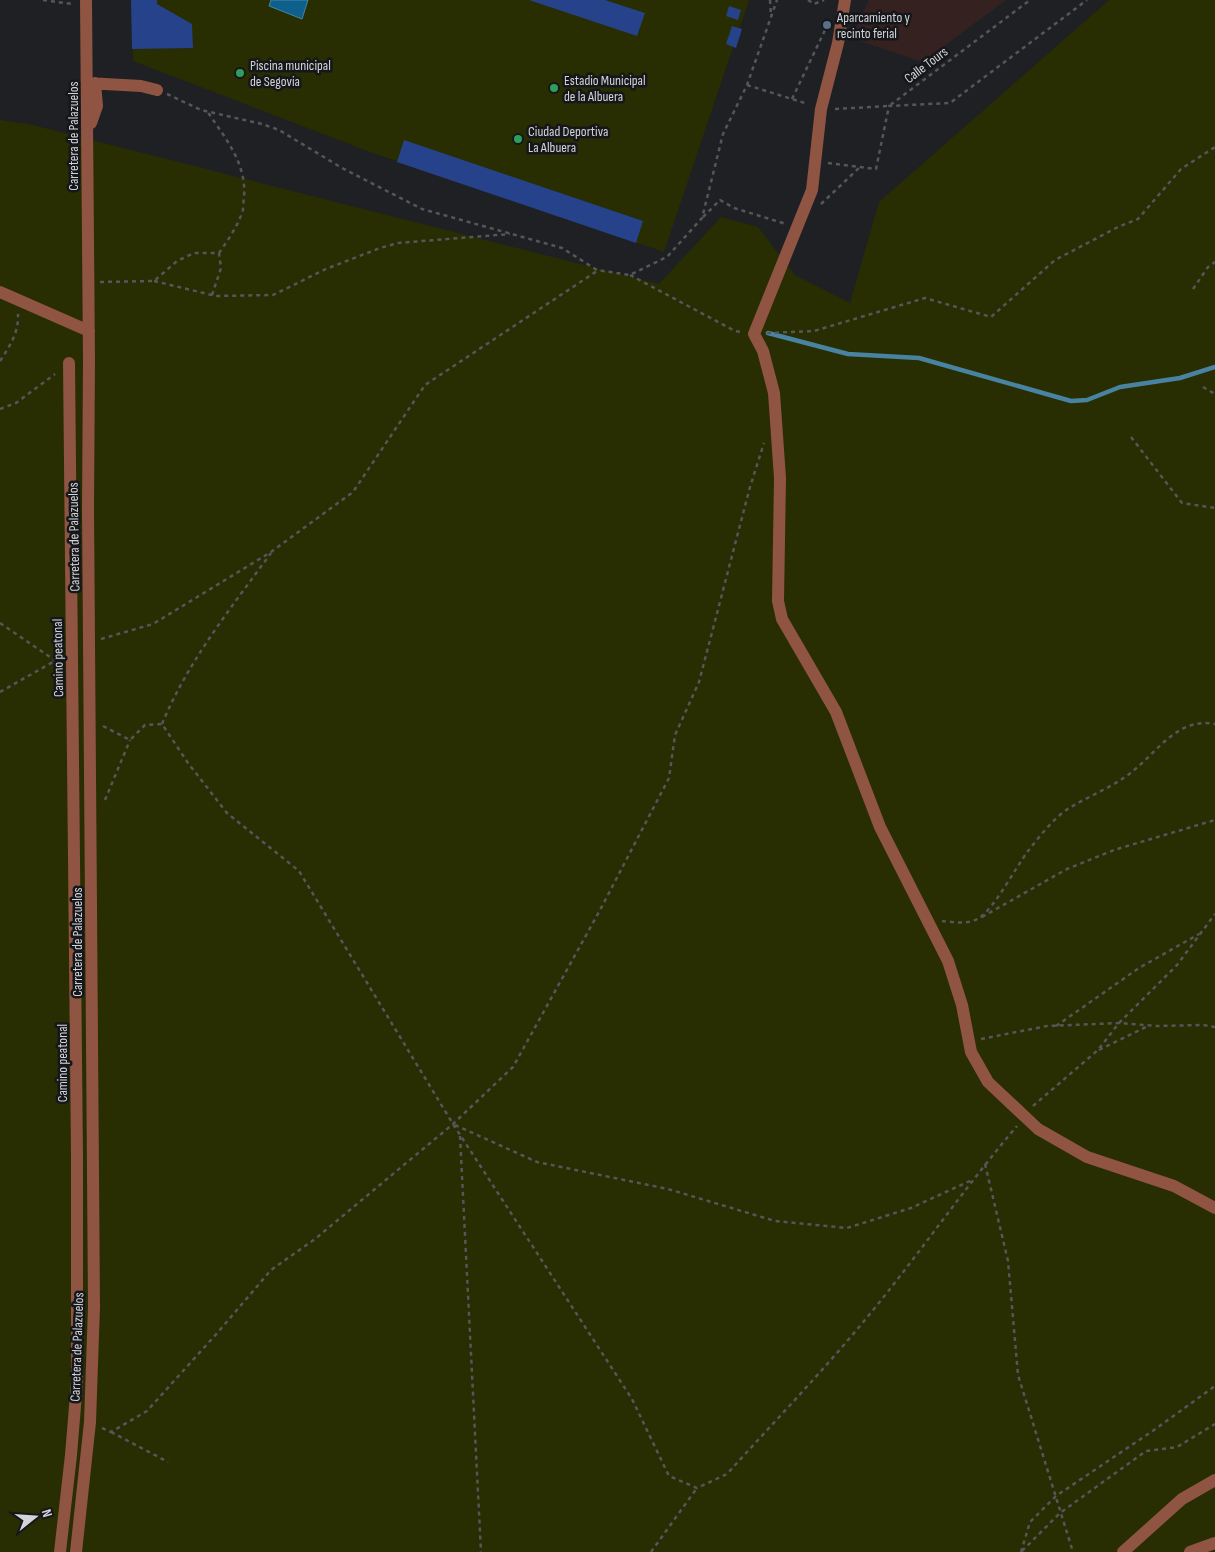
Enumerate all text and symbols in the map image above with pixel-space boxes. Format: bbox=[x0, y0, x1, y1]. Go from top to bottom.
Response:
place label: Aparcamiento y recinto ferial bbox=[836, 9, 911, 42]
marker: Aparcamiento y recinto ferial bbox=[821, 19, 833, 31]
street label: Calle Tours bbox=[901, 43, 951, 87]
place label: Piscina municipal de Segovia bbox=[250, 57, 331, 90]
marker: Piscina municipal de Segovia bbox=[234, 67, 246, 79]
place label: Estadio Municipal de la Albuera bbox=[564, 72, 646, 105]
street label: Carretera de Palazuelos bbox=[65, 81, 82, 191]
marker: Estadio Municipal de la Albuera bbox=[548, 82, 560, 94]
place label: Ciudad Deportiva La Albuera bbox=[528, 123, 608, 156]
marker: Ciudad Deportiva La Albuera bbox=[512, 133, 524, 145]
street label: Carretera de Palazuelos bbox=[65, 482, 83, 592]
street label: Camino peatonal bbox=[49, 619, 67, 697]
street label: Carretera de Palazuelos bbox=[69, 887, 86, 997]
street label: Camino peatonal bbox=[54, 1024, 71, 1102]
street label: Carretera de Palazuelos bbox=[67, 1292, 87, 1402]
north arrow bbox=[10, 1492, 60, 1542]
text: N bbox=[38, 1507, 56, 1519]

